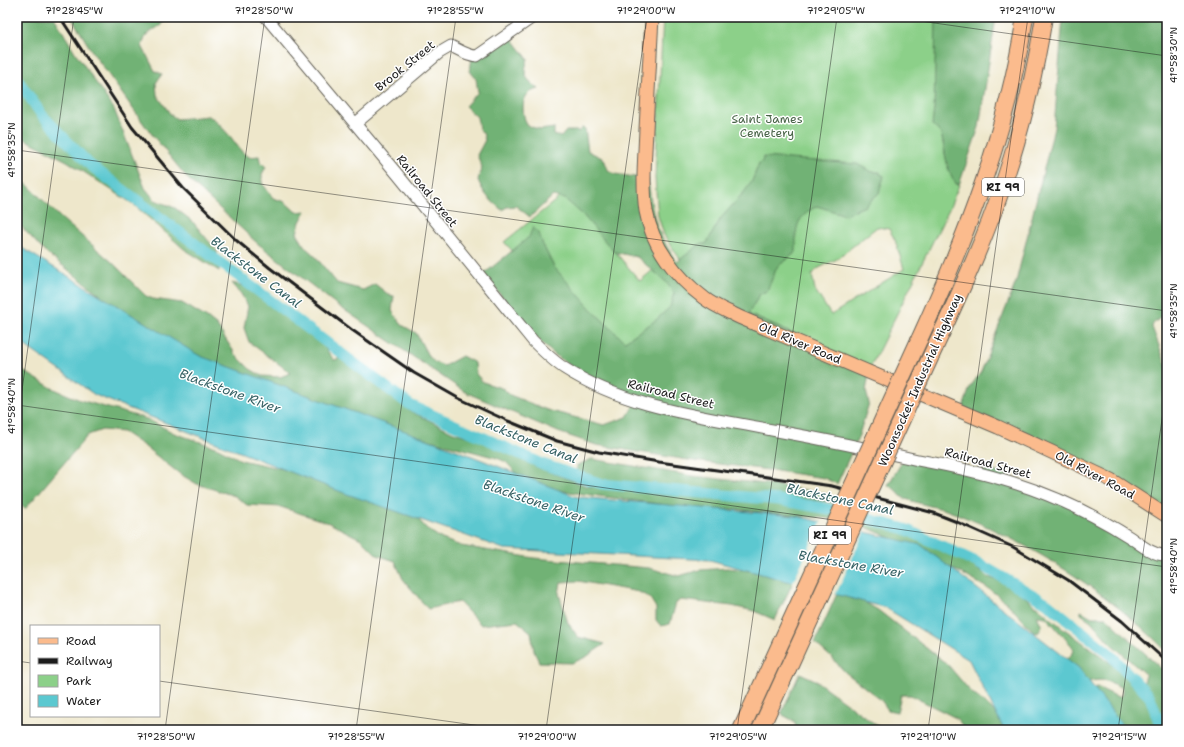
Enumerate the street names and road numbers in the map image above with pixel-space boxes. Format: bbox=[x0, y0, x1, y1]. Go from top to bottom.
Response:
street label: Brook Street bbox=[372, 37, 438, 95]
street label: Railroad Street bbox=[393, 151, 461, 231]
road number: RI 99 bbox=[982, 178, 1024, 196]
street label: Woonsocket Industrial Highway bbox=[875, 291, 965, 469]
street label: Old River Road bbox=[756, 318, 844, 368]
street label: Railroad Street bbox=[626, 375, 716, 413]
street label: Railroad Street bbox=[943, 444, 1033, 482]
street label: Old River Road bbox=[1052, 447, 1138, 503]
road number: RI 99 bbox=[809, 526, 851, 544]

